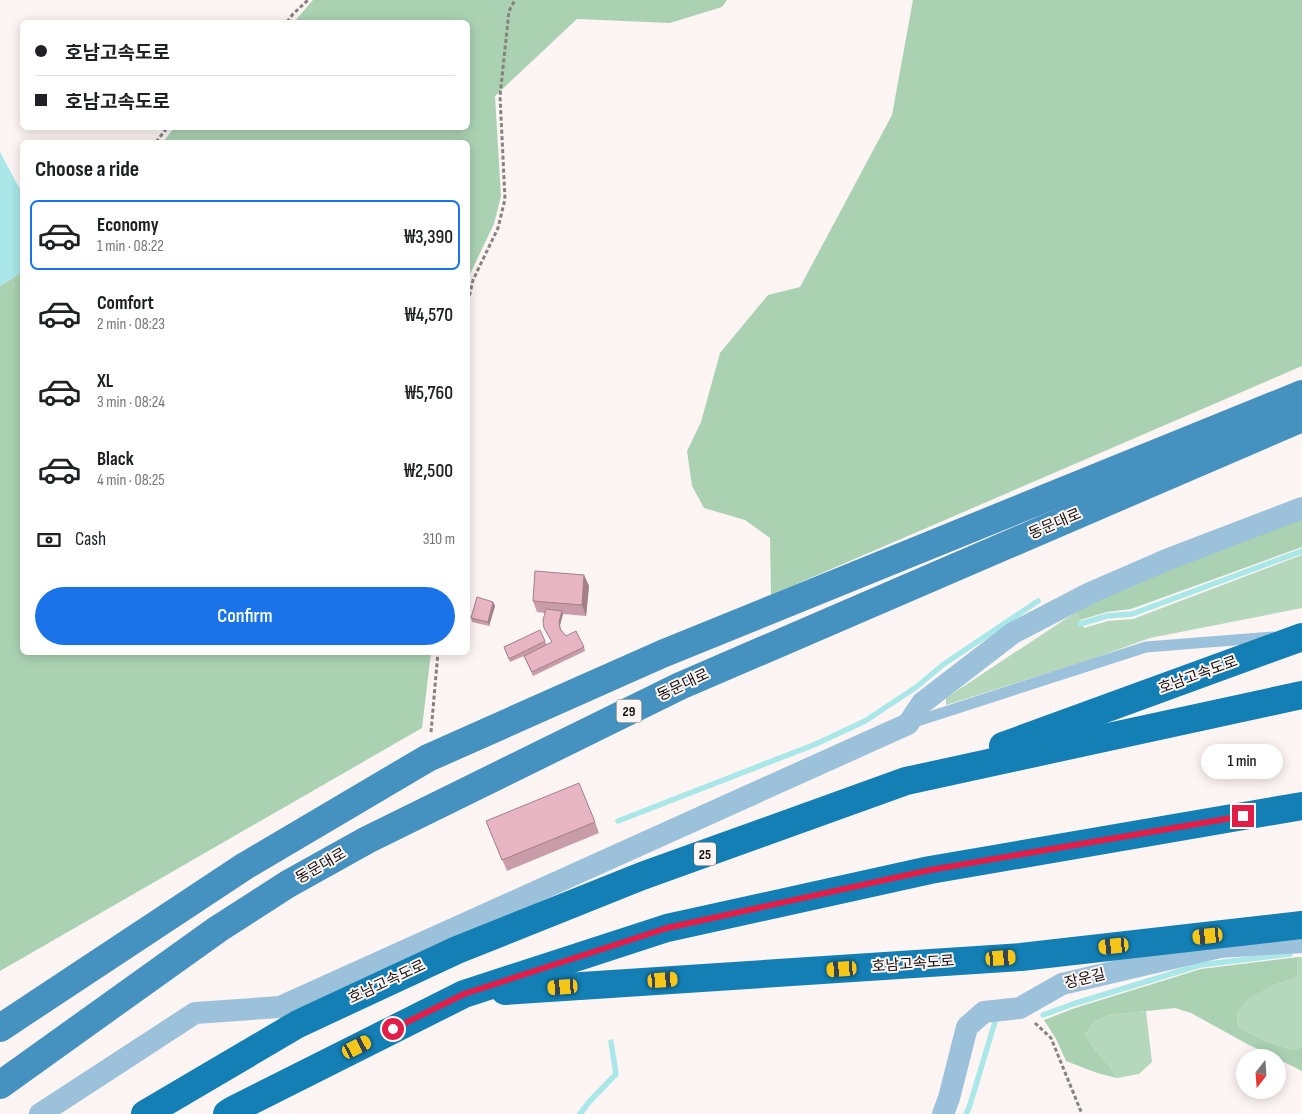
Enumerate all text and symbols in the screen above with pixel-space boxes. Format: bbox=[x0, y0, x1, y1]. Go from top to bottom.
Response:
text: 호남고속도로 bbox=[65, 42, 170, 65]
text: 호남고속도로 bbox=[65, 91, 170, 114]
text: Choose a ride bbox=[35, 156, 139, 183]
icon: car bbox=[37, 213, 82, 258]
text: Economy bbox=[97, 214, 159, 237]
text: ₩3,390 bbox=[404, 226, 453, 249]
text: 1 min · 08:22 bbox=[97, 237, 164, 256]
icon: car bbox=[37, 291, 82, 336]
text: Comfort bbox=[97, 292, 154, 315]
text: ₩4,570 bbox=[405, 304, 453, 327]
text: 2 min · 08:23 bbox=[97, 315, 165, 334]
icon: car bbox=[37, 369, 82, 414]
text: XL bbox=[97, 370, 113, 393]
text: ₩5,760 bbox=[405, 382, 453, 405]
text: 3 min · 08:24 bbox=[97, 393, 165, 412]
icon: car bbox=[37, 447, 82, 492]
text: Black bbox=[97, 448, 134, 471]
text: ₩2,500 bbox=[404, 460, 453, 483]
text: 4 min · 08:25 bbox=[97, 471, 165, 490]
street label: 동문대로 bbox=[1026, 504, 1084, 544]
icon: cash bbox=[35, 526, 63, 554]
text: Cash bbox=[75, 528, 106, 551]
text: 310 m bbox=[423, 530, 455, 549]
button: Confirm bbox=[35, 587, 455, 645]
street label: 호남고속도로 bbox=[1156, 652, 1240, 698]
street label: 동문대로 bbox=[654, 665, 712, 705]
road number: 29 bbox=[616, 699, 642, 722]
callout: 1 min bbox=[1202, 744, 1284, 778]
text: 1 min bbox=[1227, 752, 1257, 771]
route end bbox=[1232, 805, 1254, 827]
road number: 25 bbox=[694, 842, 716, 866]
street label: 동문대로 bbox=[292, 844, 350, 888]
car bbox=[1192, 927, 1223, 945]
car bbox=[1098, 937, 1129, 955]
car bbox=[985, 949, 1016, 967]
street label: 호남고속도로 bbox=[871, 952, 955, 976]
street label: 호남고속도로 bbox=[345, 956, 429, 1008]
car bbox=[826, 960, 857, 978]
street label: 장운길 bbox=[1063, 965, 1107, 993]
car bbox=[647, 971, 678, 989]
car bbox=[547, 978, 578, 996]
route start bbox=[382, 1018, 404, 1040]
car bbox=[340, 1034, 373, 1060]
north arrow bbox=[1236, 1049, 1286, 1099]
map controls bbox=[1236, 1049, 1286, 1099]

